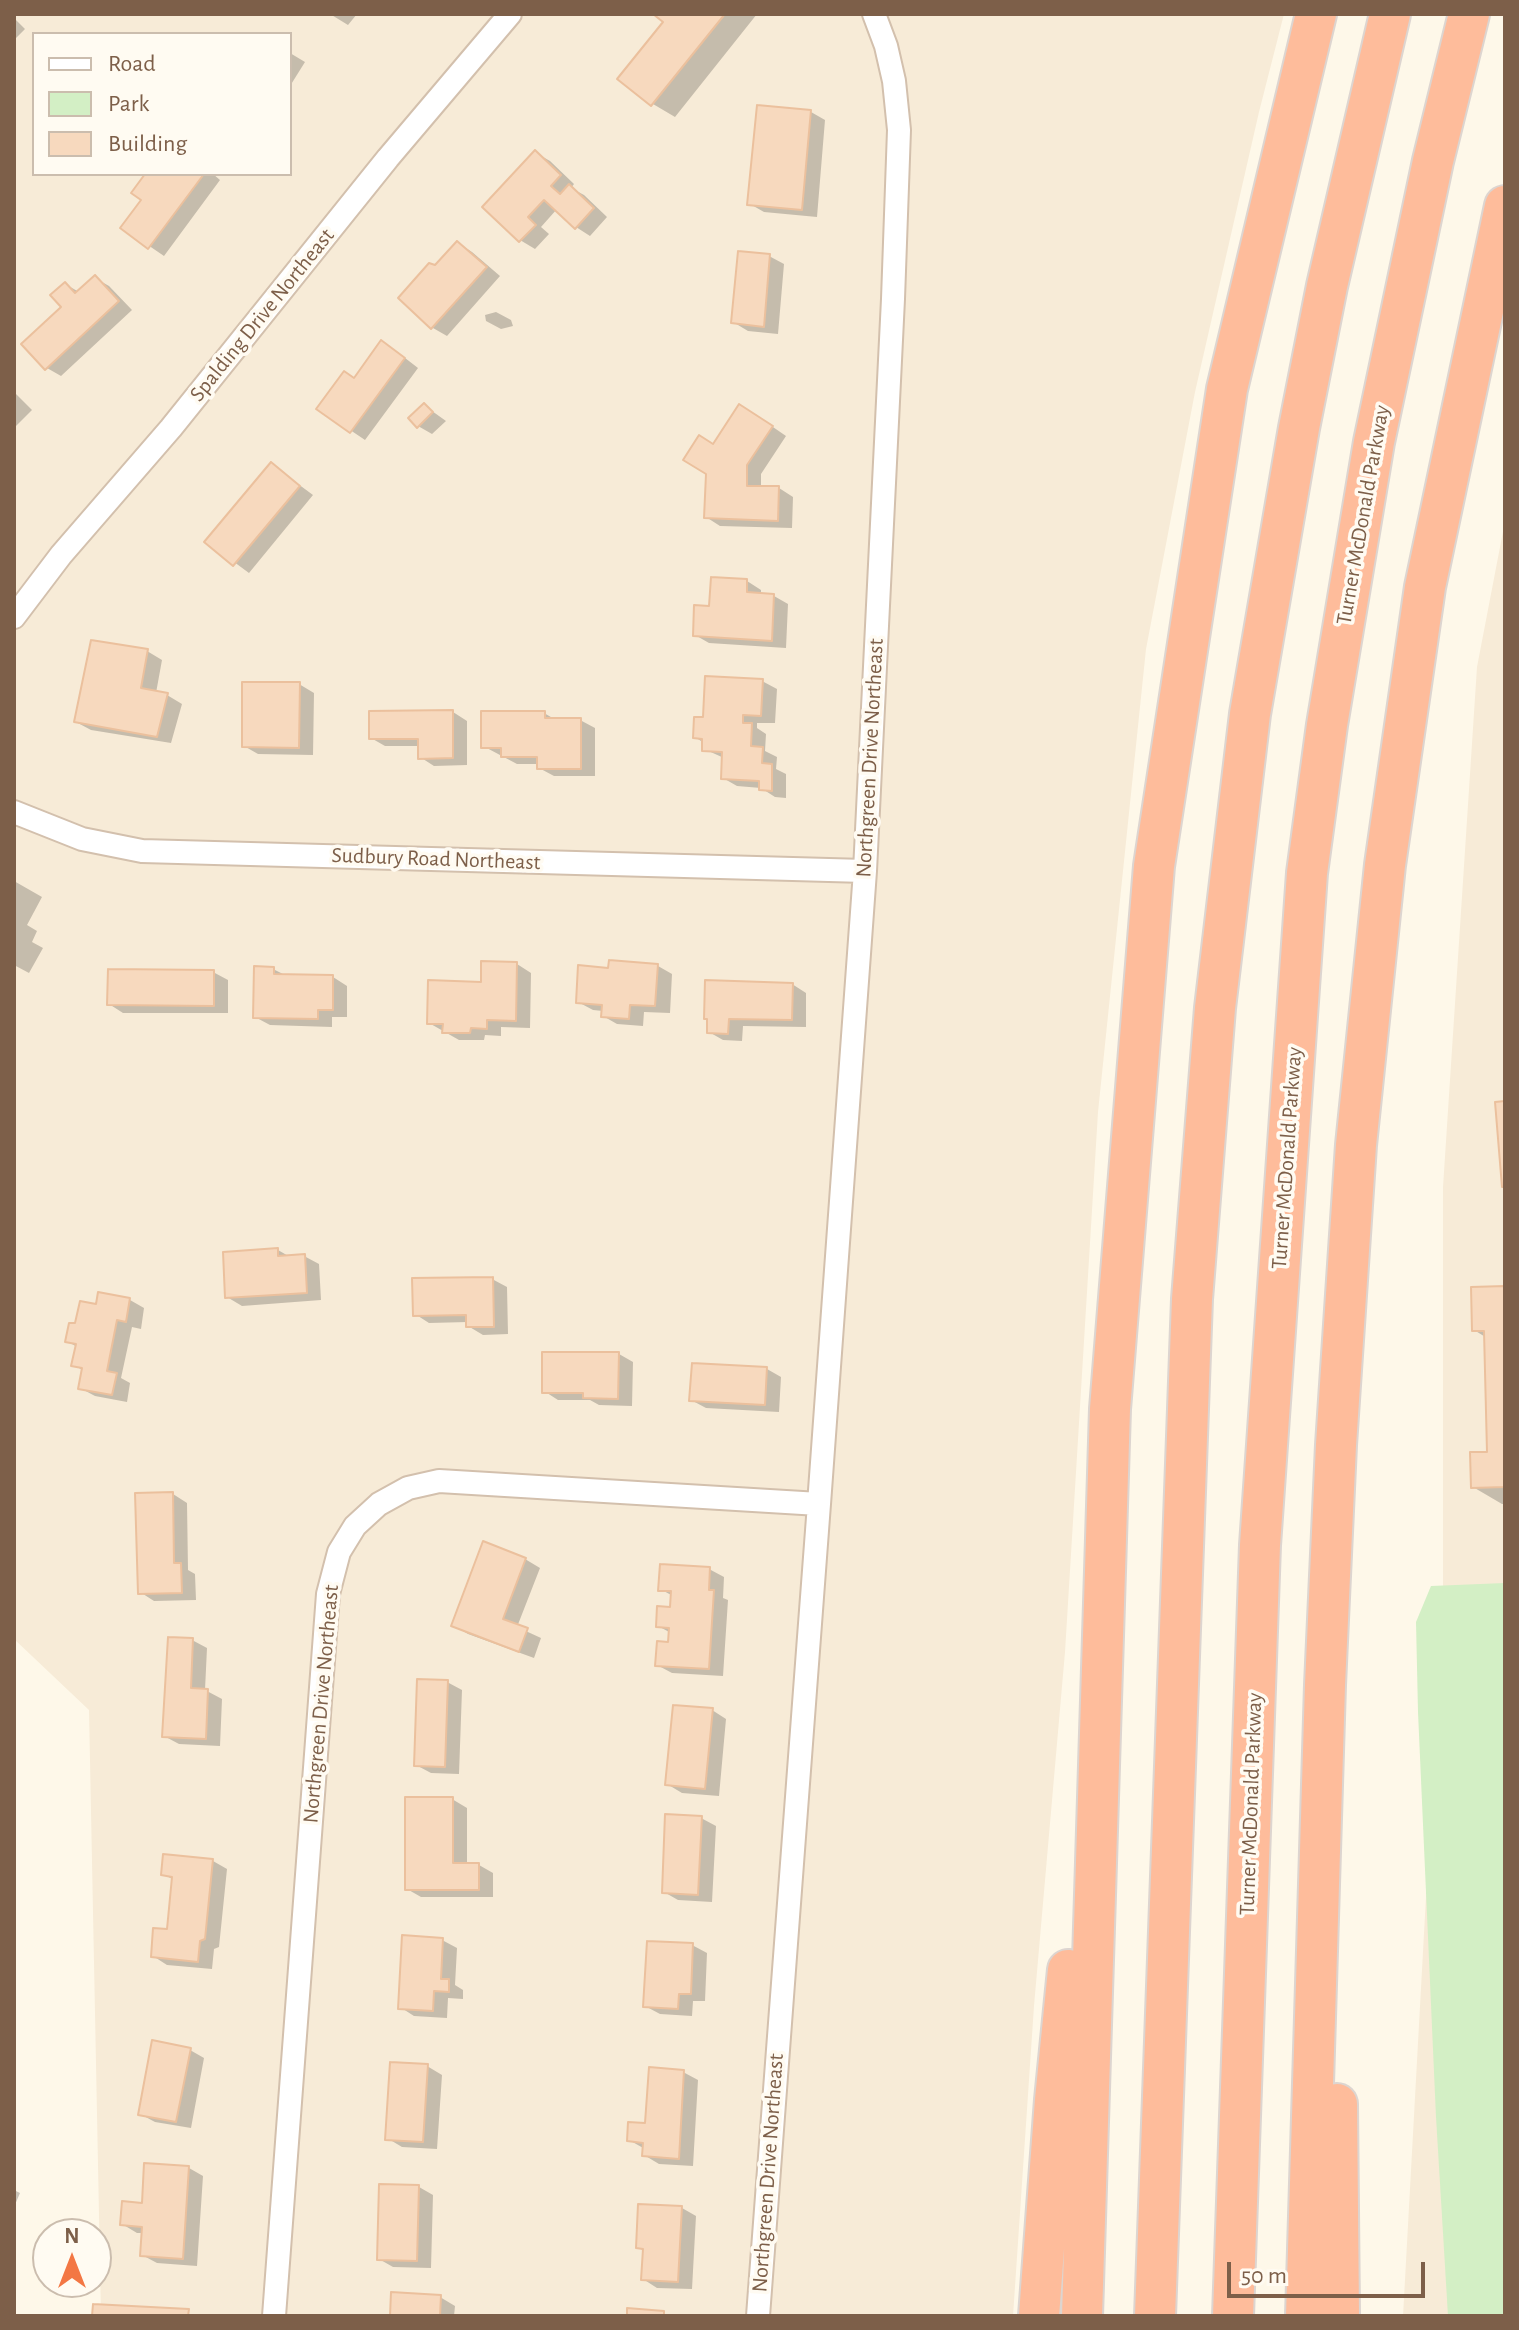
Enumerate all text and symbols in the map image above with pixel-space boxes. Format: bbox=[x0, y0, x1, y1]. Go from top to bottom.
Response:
legend bbox=[32, 32, 292, 176]
text: Road bbox=[108, 52, 156, 76]
text: Park bbox=[108, 92, 149, 116]
text: Building bbox=[108, 132, 187, 156]
street label: Spalding Drive Northeast bbox=[184, 223, 340, 407]
street label: Turner McDonald Parkway bbox=[1331, 403, 1395, 627]
street label: Northgreen Drive Northeast bbox=[851, 638, 889, 878]
street label: Sudbury Road Northeast bbox=[331, 842, 541, 876]
street label: Turner McDonald Parkway bbox=[1266, 1046, 1308, 1270]
street label: Northgreen Drive Northeast bbox=[297, 1584, 345, 1824]
street label: Turner McDonald Parkway bbox=[1234, 1692, 1268, 1916]
street label: Northgreen Drive Northeast bbox=[746, 2053, 790, 2293]
north arrow bbox=[32, 2218, 112, 2298]
text: N bbox=[64, 2225, 80, 2247]
scale bar bbox=[1231, 2246, 1429, 2296]
text: 50 m bbox=[1241, 2264, 1287, 2288]

